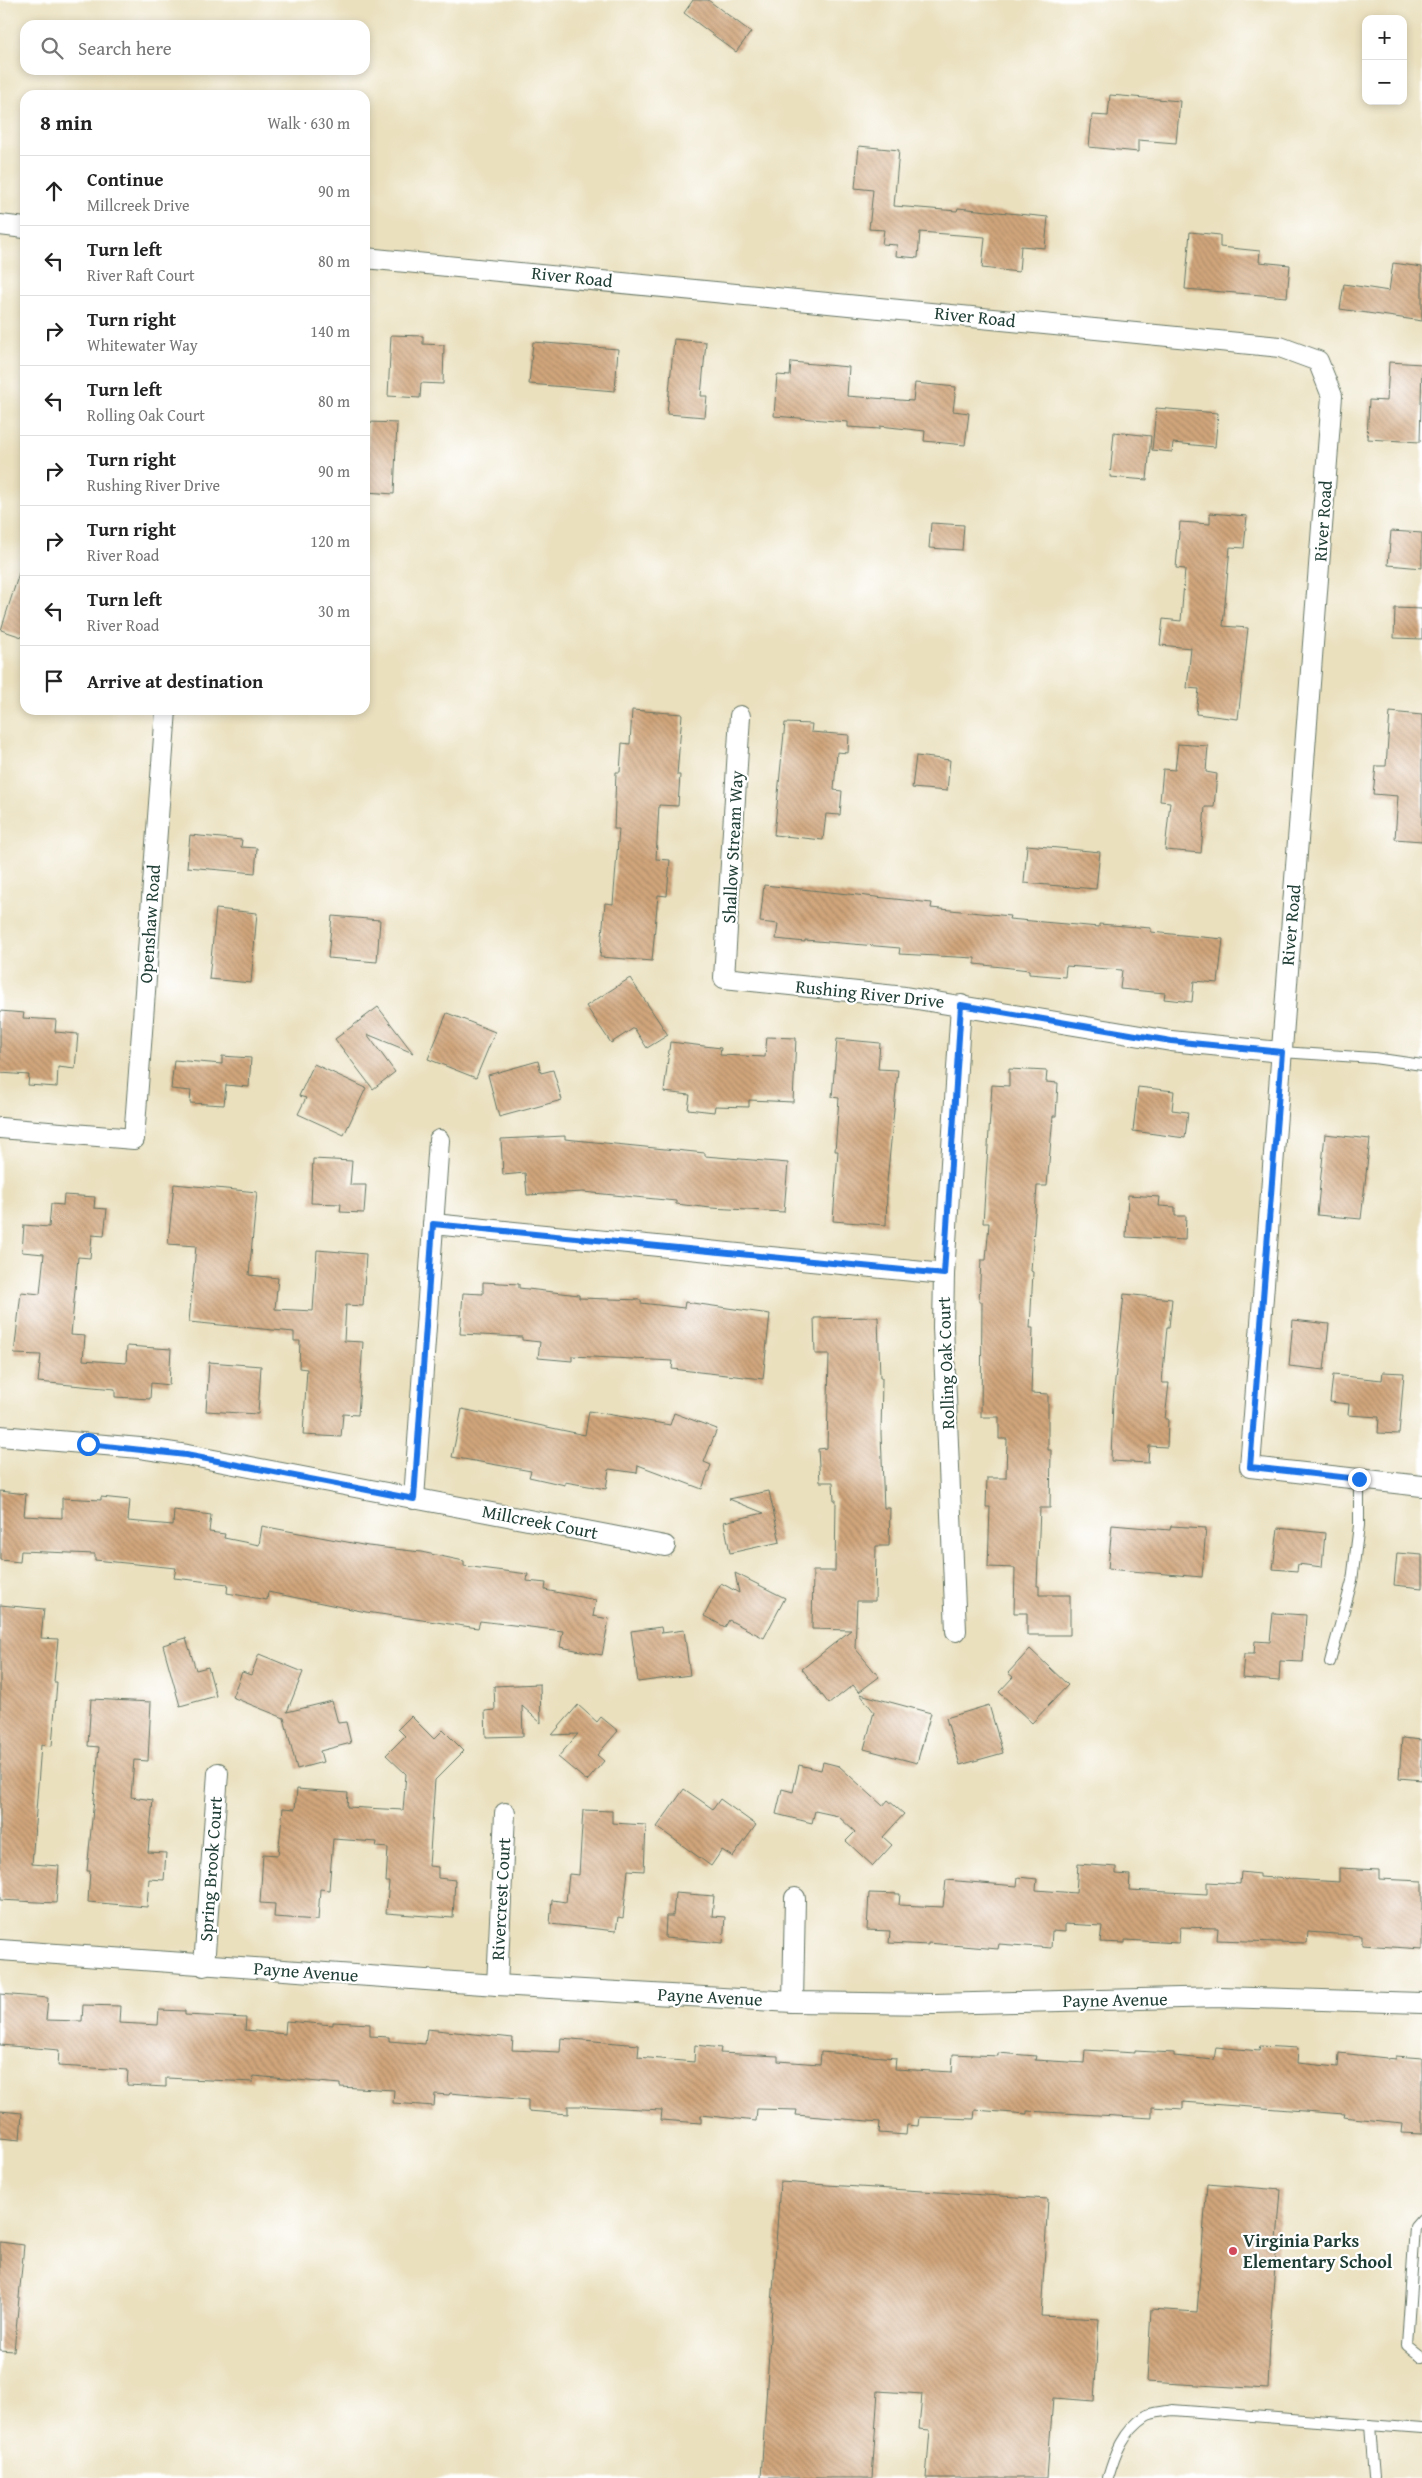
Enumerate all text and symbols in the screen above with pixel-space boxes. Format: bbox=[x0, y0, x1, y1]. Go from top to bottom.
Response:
map controls bbox=[1362, 15, 1407, 105]
button: + bbox=[1362, 15, 1407, 60]
search box bbox=[20, 20, 370, 75]
icon: search bbox=[38, 34, 66, 62]
text: Search here bbox=[78, 34, 172, 62]
button: − bbox=[1362, 60, 1407, 105]
text: 8 min bbox=[40, 107, 92, 138]
text: Walk · 630 m bbox=[267, 111, 350, 135]
text: Continue bbox=[87, 165, 164, 193]
icon: ahead bbox=[40, 177, 68, 205]
text: 90 m bbox=[318, 179, 350, 203]
text: Millcreek Drive bbox=[87, 193, 190, 217]
text: Turn left bbox=[87, 235, 162, 263]
icon: left bbox=[40, 247, 68, 275]
text: 80 m bbox=[318, 249, 350, 273]
street label: River Road bbox=[530, 259, 614, 294]
text: River Raft Court bbox=[87, 263, 195, 287]
street label: River Road bbox=[933, 299, 1017, 334]
text: Turn right bbox=[87, 305, 176, 333]
icon: right bbox=[40, 317, 68, 345]
text: 140 m bbox=[310, 319, 350, 343]
text: Whitewater Way bbox=[87, 333, 198, 357]
text: Turn left bbox=[87, 375, 162, 403]
icon: left bbox=[40, 387, 68, 415]
text: 80 m bbox=[318, 389, 350, 413]
text: Rolling Oak Court bbox=[87, 403, 205, 427]
text: Turn right bbox=[87, 445, 176, 473]
icon: right bbox=[40, 457, 68, 485]
text: 90 m bbox=[318, 459, 350, 483]
text: Rushing River Drive bbox=[87, 473, 220, 497]
street label: River Road bbox=[1306, 479, 1339, 563]
text: Turn right bbox=[87, 515, 176, 543]
icon: right bbox=[40, 527, 68, 555]
text: 120 m bbox=[310, 529, 350, 553]
text: River Road bbox=[87, 543, 159, 567]
text: Turn left bbox=[87, 585, 162, 613]
icon: left bbox=[40, 597, 68, 625]
text: 30 m bbox=[318, 599, 350, 623]
text: River Road bbox=[87, 613, 159, 637]
icon: arrive bbox=[40, 667, 68, 695]
text: Arrive at destination bbox=[87, 667, 263, 695]
street label: Shallow Stream Way bbox=[715, 770, 750, 924]
street label: Openshaw Road bbox=[132, 863, 167, 984]
street label: River Road bbox=[1274, 883, 1308, 967]
street label: Rushing River Drive bbox=[794, 972, 946, 1015]
street label: Rolling Oak Court bbox=[930, 1296, 961, 1430]
route start bbox=[77, 1433, 100, 1456]
route end bbox=[1348, 1468, 1371, 1491]
street label: Millcreek Court bbox=[480, 1497, 601, 1546]
street label: Spring Brook Court bbox=[192, 1795, 229, 1942]
street label: Rivercrest Court bbox=[484, 1836, 517, 1961]
street label: Payne Avenue bbox=[253, 1954, 359, 1989]
street label: Payne Avenue bbox=[657, 1980, 763, 2013]
street label: Payne Avenue bbox=[1062, 1985, 1168, 2014]
place label: Virginia Parks Elementary School bbox=[1243, 2227, 1393, 2275]
marker: Virginia Parks Elementary School bbox=[1227, 2245, 1239, 2257]

